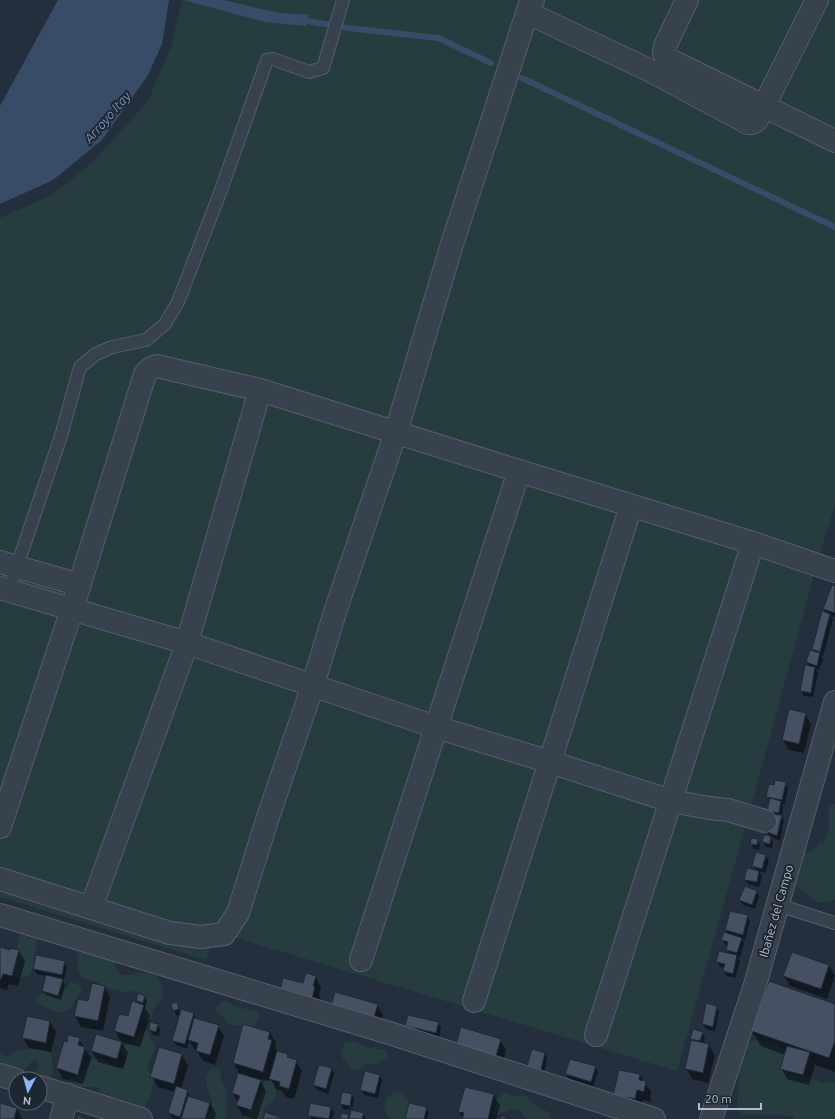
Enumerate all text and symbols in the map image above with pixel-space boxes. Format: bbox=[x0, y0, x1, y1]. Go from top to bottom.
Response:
water label: Arroyo Itay bbox=[80, 88, 133, 146]
street label: Ibañez del Campo bbox=[757, 863, 795, 959]
north arrow bbox=[8, 1071, 48, 1111]
scale bar bbox=[699, 1085, 761, 1111]
text: 20 m bbox=[705, 1092, 732, 1105]
text: N bbox=[22, 1095, 32, 1107]

